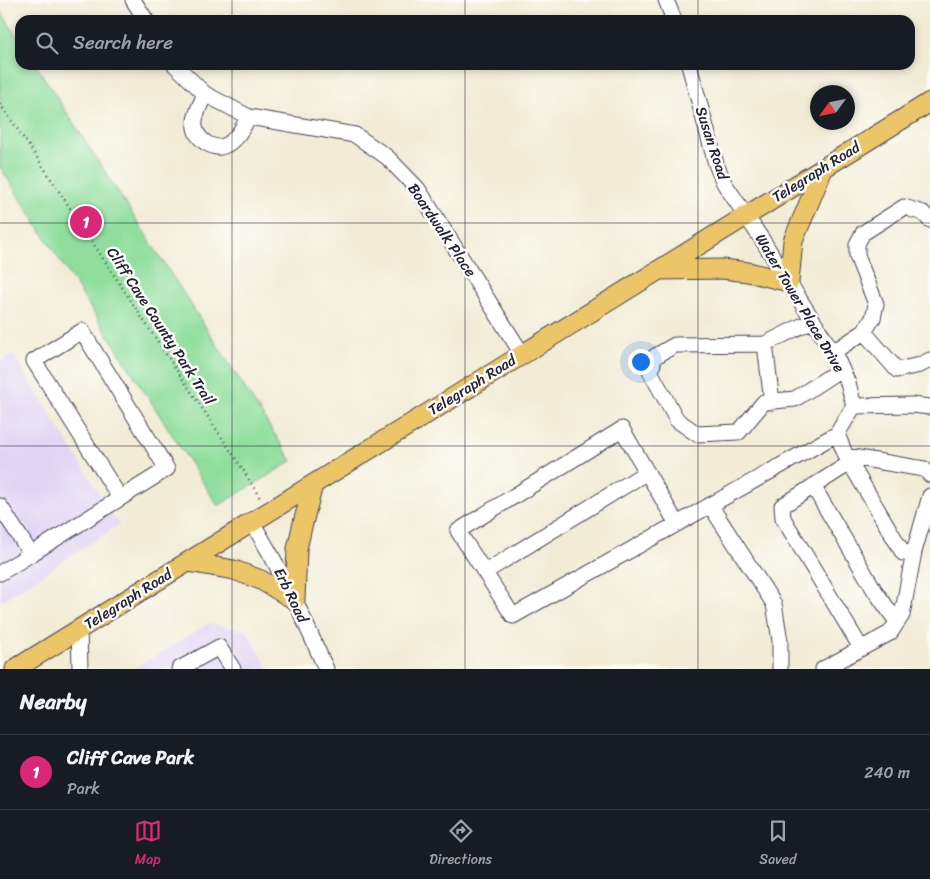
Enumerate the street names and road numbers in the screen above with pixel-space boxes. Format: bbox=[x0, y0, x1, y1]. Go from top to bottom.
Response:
street label: Susan Road bbox=[688, 103, 736, 184]
street label: Telegraph Road bbox=[767, 134, 866, 209]
street label: Boardwalk Place bbox=[401, 178, 483, 283]
street label: Water Tower Place Drive bbox=[748, 228, 852, 378]
street label: Cliff Cave County Park Trail bbox=[100, 242, 222, 411]
street label: Telegraph Road bbox=[423, 347, 522, 422]
street label: Telegraph Road bbox=[79, 561, 178, 636]
street label: Erb Road bbox=[266, 563, 316, 628]

